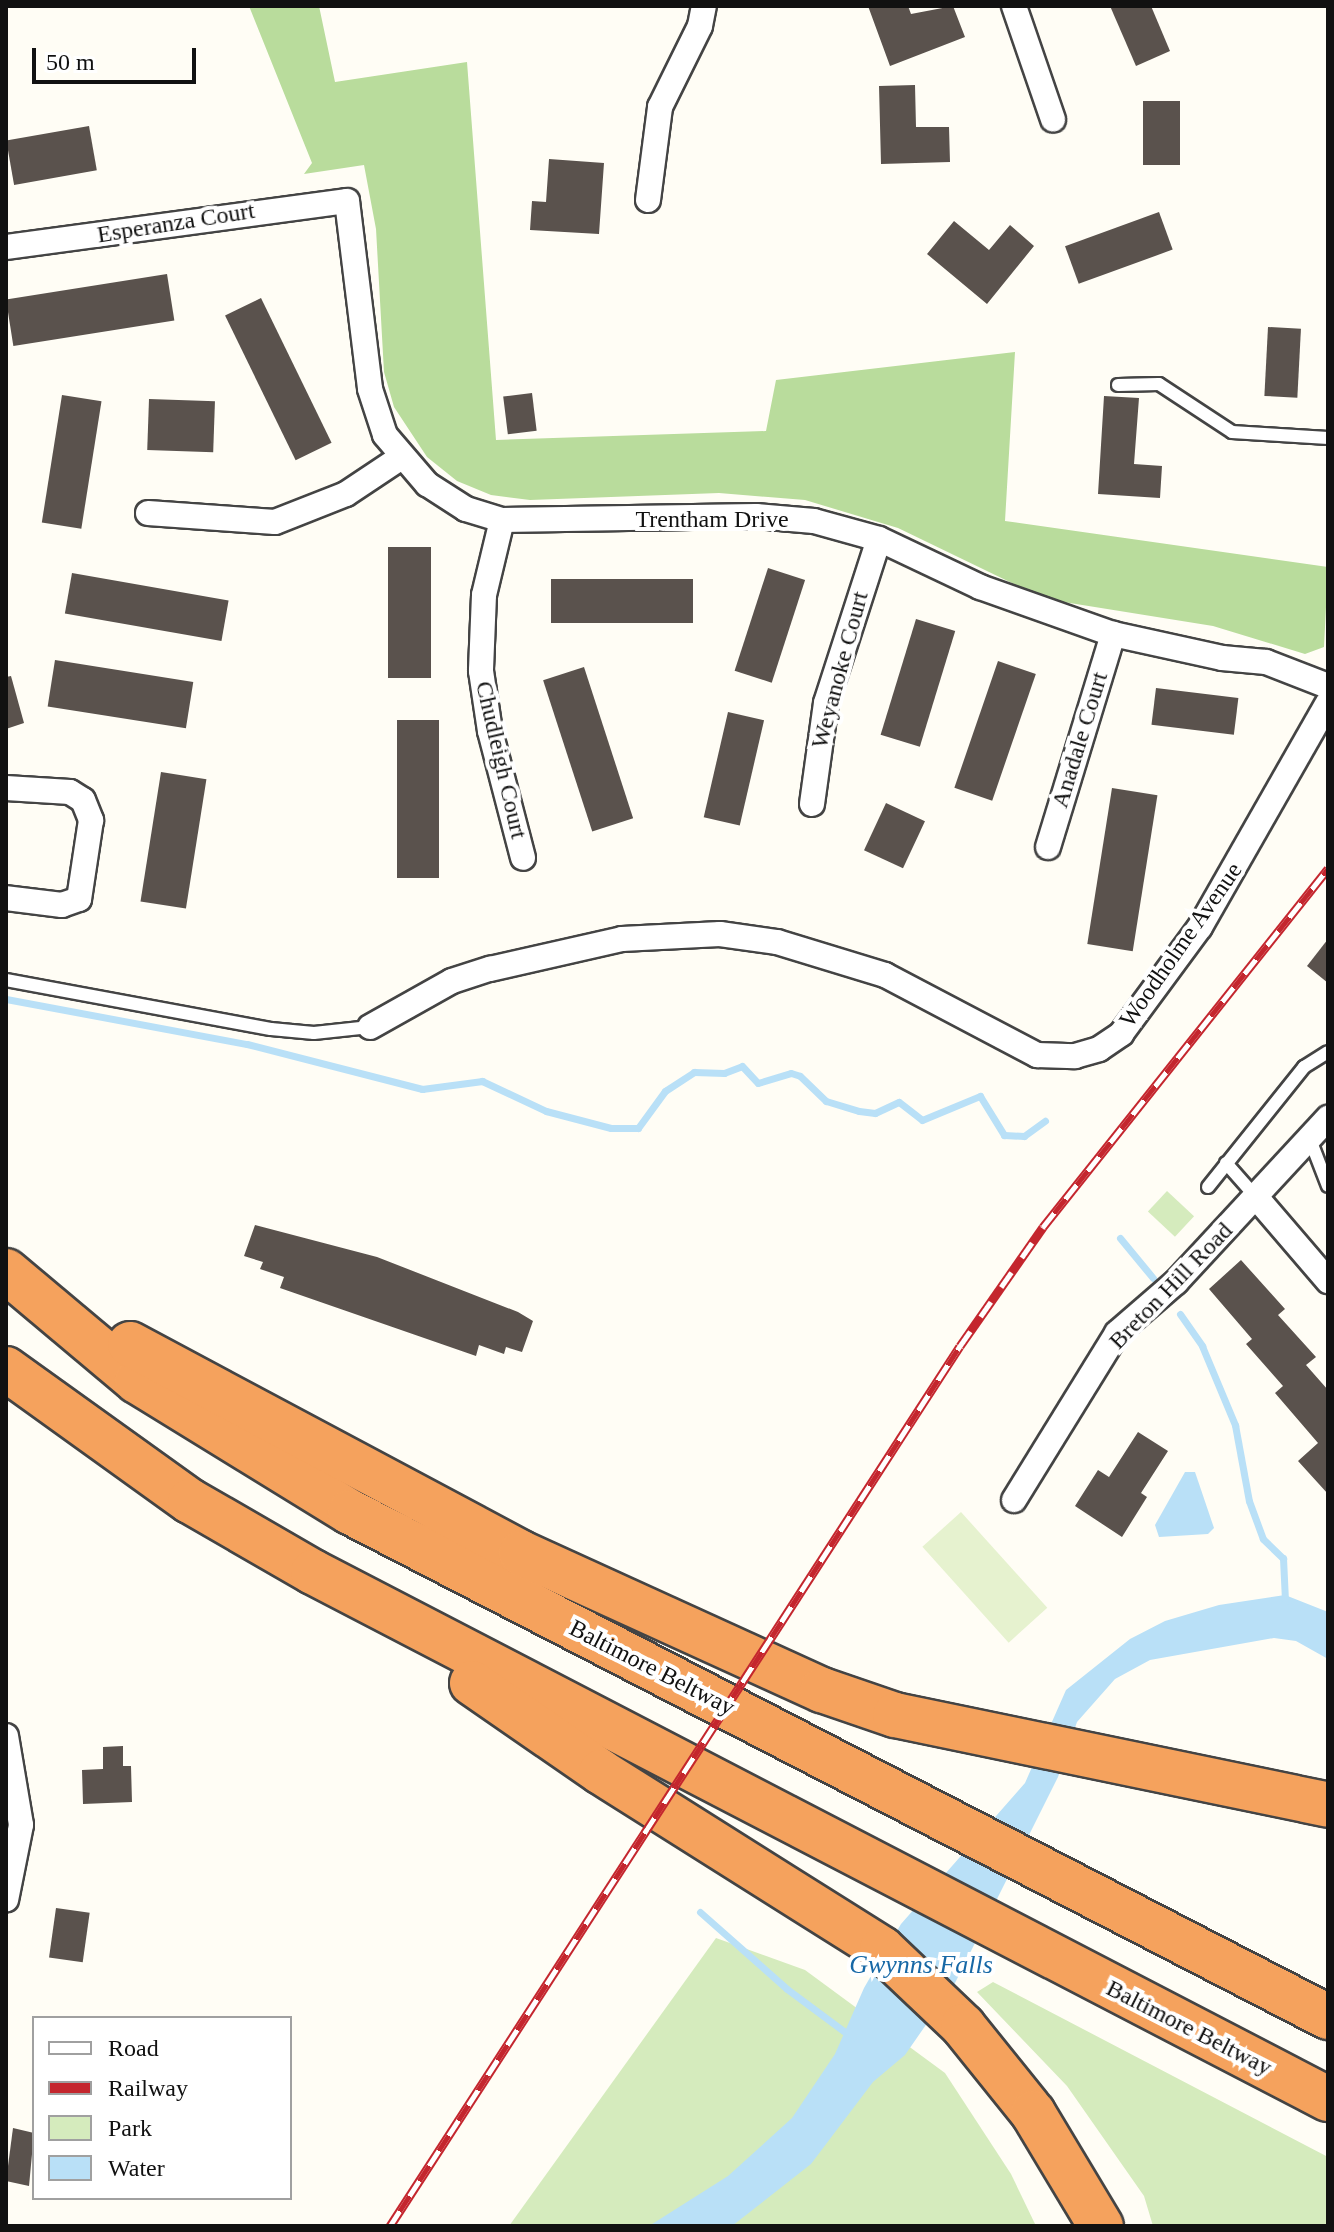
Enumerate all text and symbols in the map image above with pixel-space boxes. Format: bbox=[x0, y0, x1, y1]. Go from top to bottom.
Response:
scale bar bbox=[36, 32, 200, 82]
text: 50 m bbox=[46, 49, 95, 75]
street label: Esperanza Court bbox=[95, 196, 257, 250]
street label: Trentham Drive bbox=[635, 506, 789, 534]
street label: Weyanoke Court bbox=[805, 588, 875, 752]
street label: Anadale Court bbox=[1046, 669, 1114, 811]
street label: Chudleigh Court bbox=[469, 678, 533, 842]
street label: Woodholme Avenue bbox=[1113, 857, 1249, 1033]
street label: Breton Hill Road bbox=[1103, 1217, 1239, 1355]
street label: Baltimore Beltway bbox=[564, 1614, 740, 1722]
water label: Gwynns Falls bbox=[849, 1949, 993, 1981]
street label: Baltimore Beltway bbox=[1101, 1974, 1277, 2082]
legend bbox=[32, 2016, 292, 2200]
text: Road bbox=[108, 2035, 159, 2061]
text: Railway bbox=[108, 2075, 188, 2101]
text: Park bbox=[108, 2115, 152, 2141]
text: Water bbox=[108, 2155, 165, 2181]

